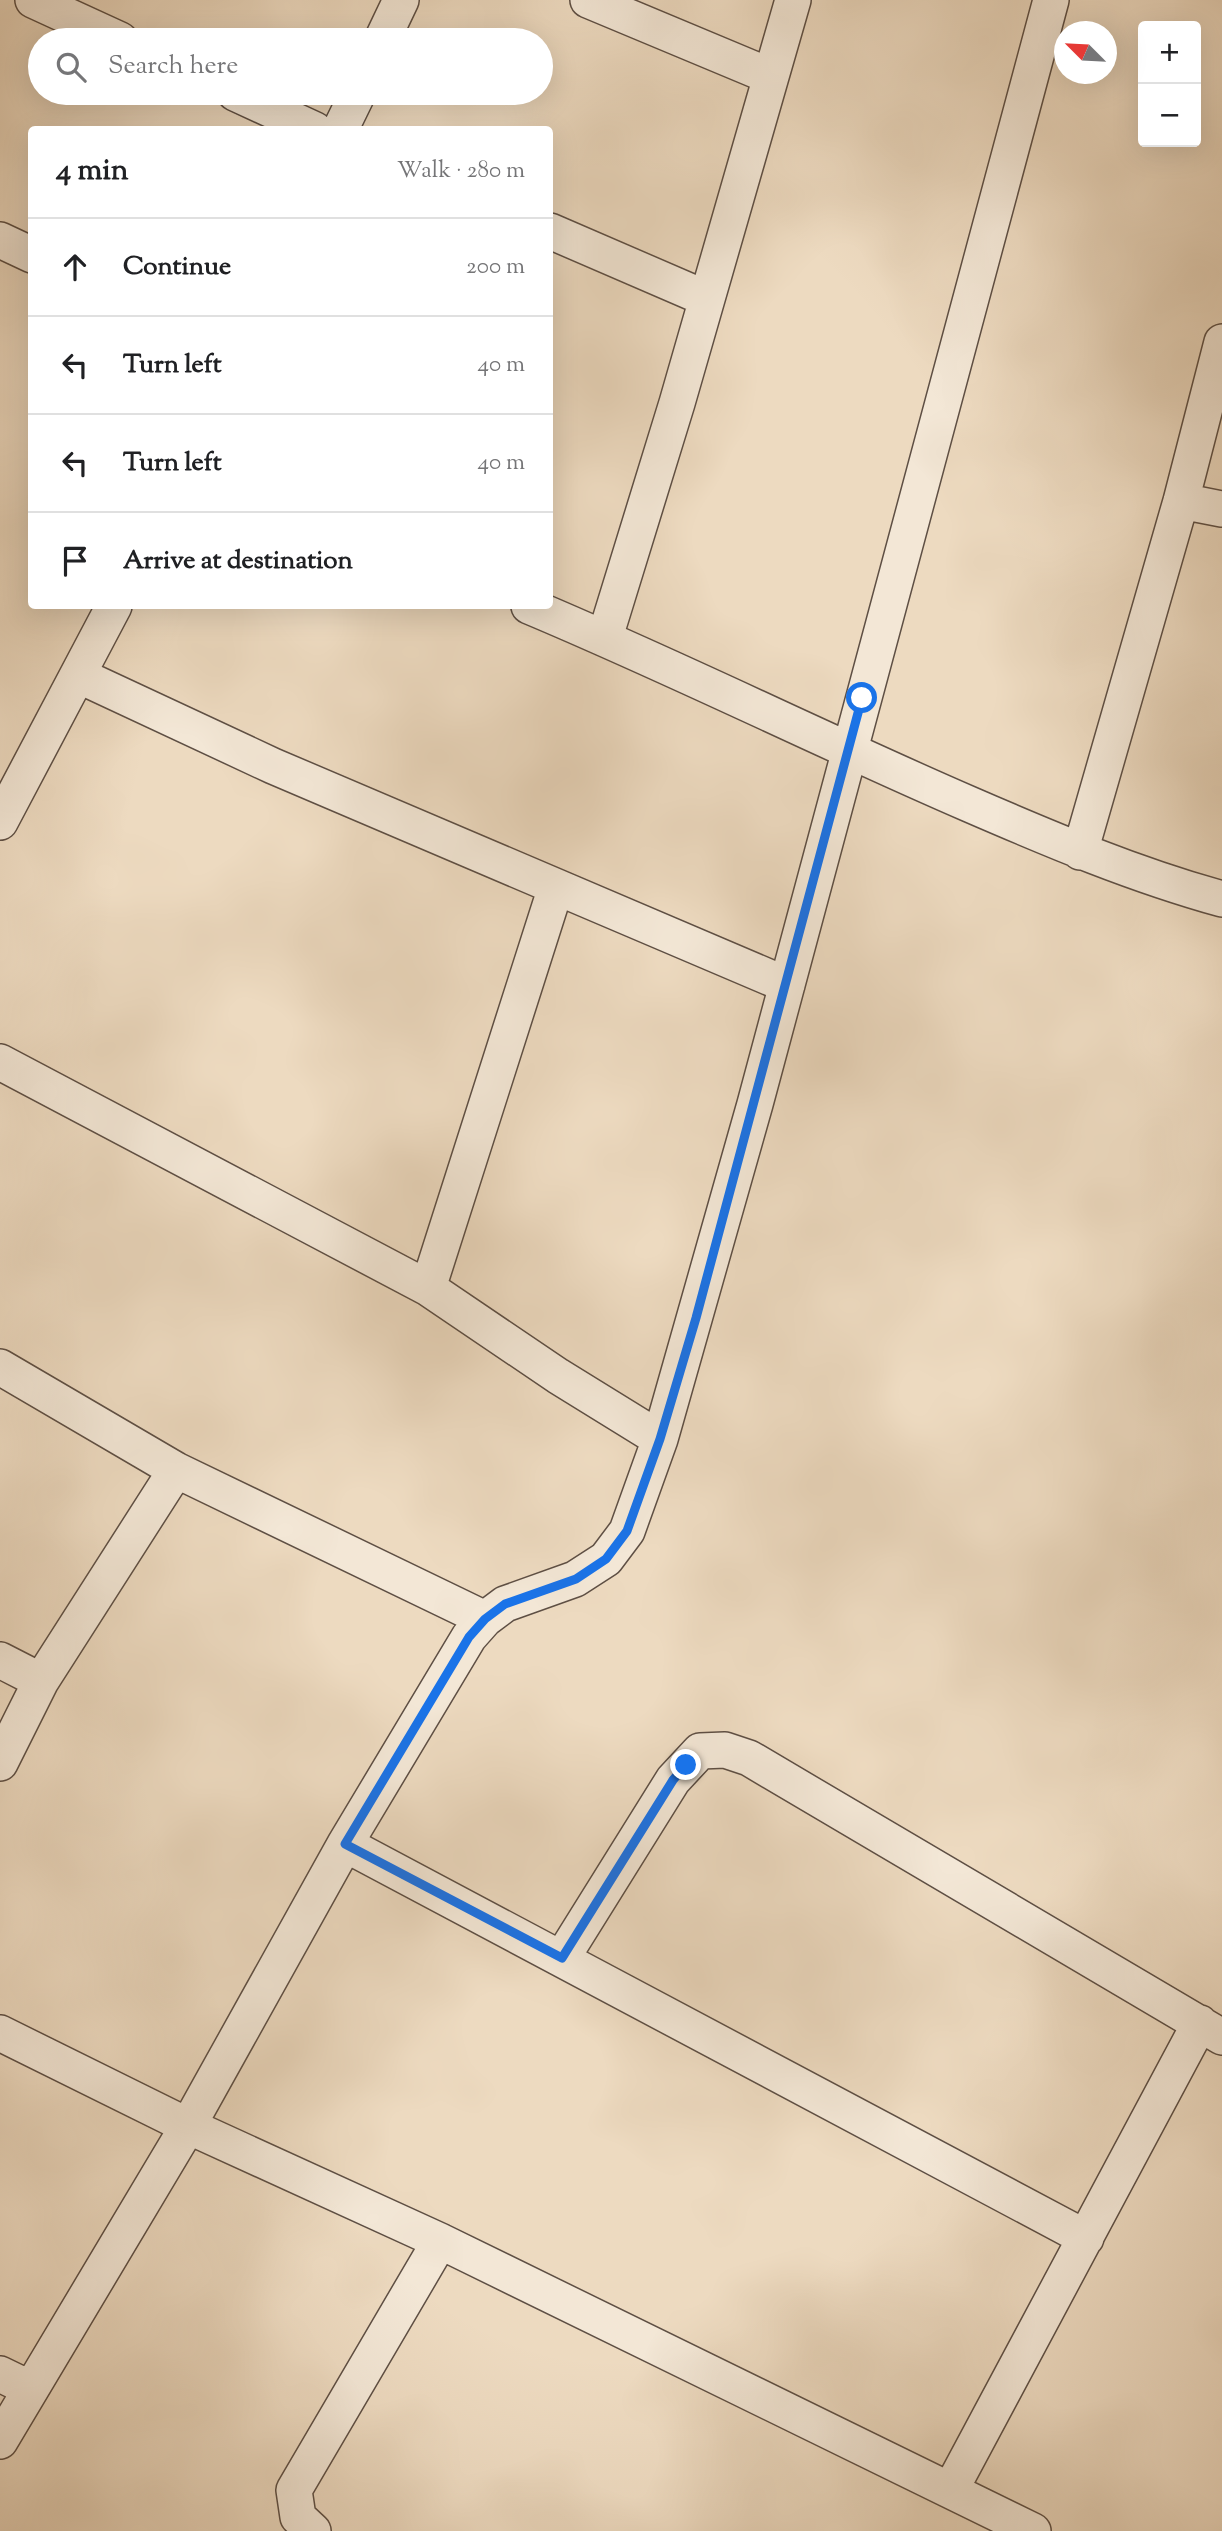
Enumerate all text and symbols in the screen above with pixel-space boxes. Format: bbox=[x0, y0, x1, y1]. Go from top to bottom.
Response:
north arrow bbox=[1054, 21, 1117, 84]
map controls bbox=[1138, 21, 1201, 147]
button: + bbox=[1138, 21, 1201, 84]
search box bbox=[28, 28, 553, 105]
icon: search bbox=[52, 48, 90, 86]
text: Search here bbox=[108, 48, 238, 85]
button: − bbox=[1138, 84, 1201, 147]
text: 4 min bbox=[56, 150, 129, 193]
text: Walk · 280 m bbox=[397, 155, 525, 188]
icon: ahead bbox=[56, 248, 94, 286]
text: Continue bbox=[123, 249, 231, 286]
text: 200 m bbox=[466, 251, 525, 284]
icon: left bbox=[56, 346, 94, 384]
text: Turn left bbox=[123, 347, 222, 384]
text: 40 m bbox=[478, 349, 525, 382]
icon: left bbox=[56, 444, 94, 482]
text: Turn left bbox=[123, 445, 222, 482]
text: 40 m bbox=[478, 447, 525, 480]
icon: arrive bbox=[56, 542, 94, 580]
text: Arrive at destination bbox=[123, 543, 353, 580]
route start bbox=[846, 682, 877, 713]
route end bbox=[670, 1749, 701, 1780]

